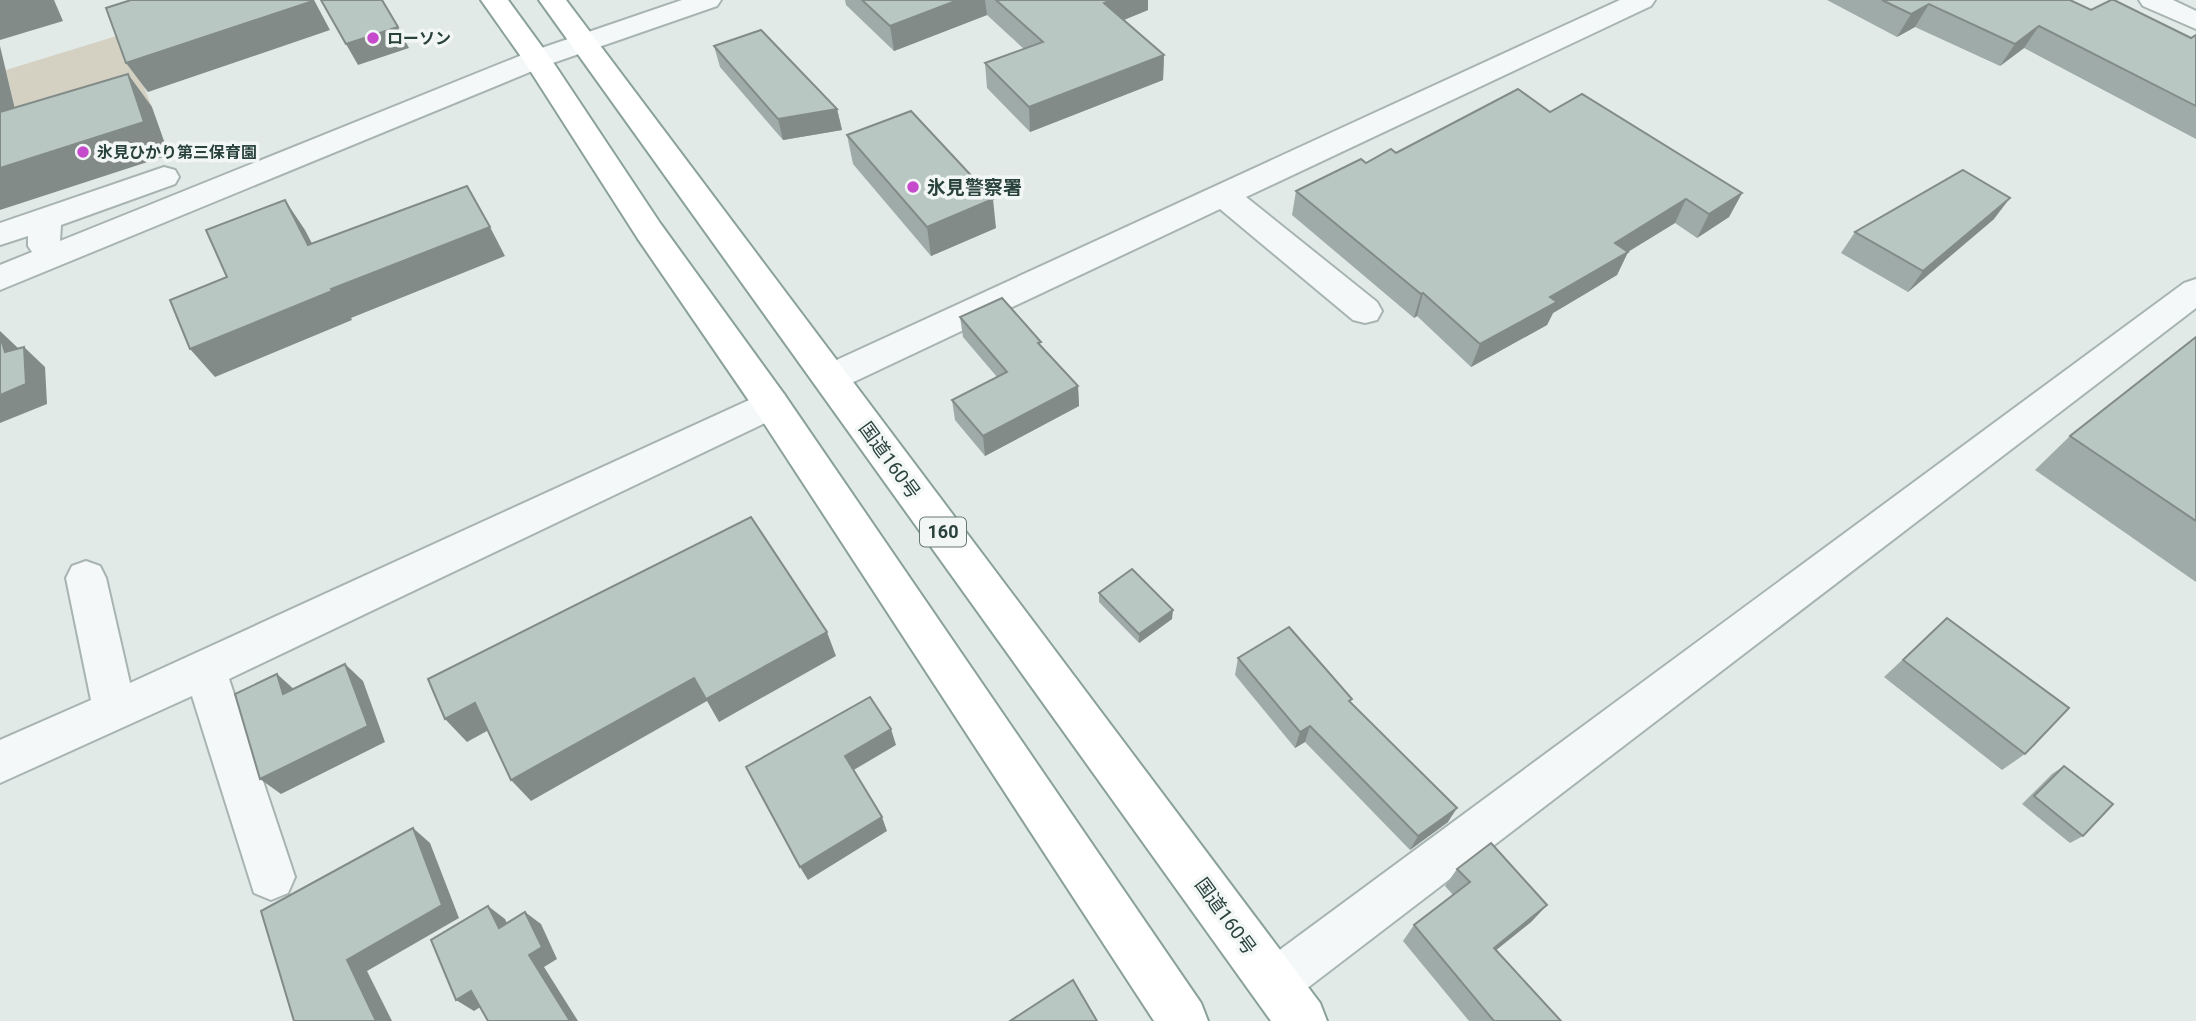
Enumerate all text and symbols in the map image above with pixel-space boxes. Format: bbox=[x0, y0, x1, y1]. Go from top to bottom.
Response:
place label: ローソン bbox=[387, 29, 451, 48]
marker: ローソン bbox=[365, 30, 381, 46]
place label: 氷見ひかり第三保育園 bbox=[97, 143, 257, 162]
marker: 氷見ひかり第三保育園 bbox=[75, 144, 91, 160]
place label: 氷見警察署 bbox=[927, 176, 1022, 199]
marker: 氷見警察署 bbox=[905, 179, 921, 195]
street label: 国道160号 bbox=[854, 418, 925, 503]
road number: 160 bbox=[920, 518, 966, 546]
street label: 国道160号 bbox=[1190, 874, 1261, 959]

